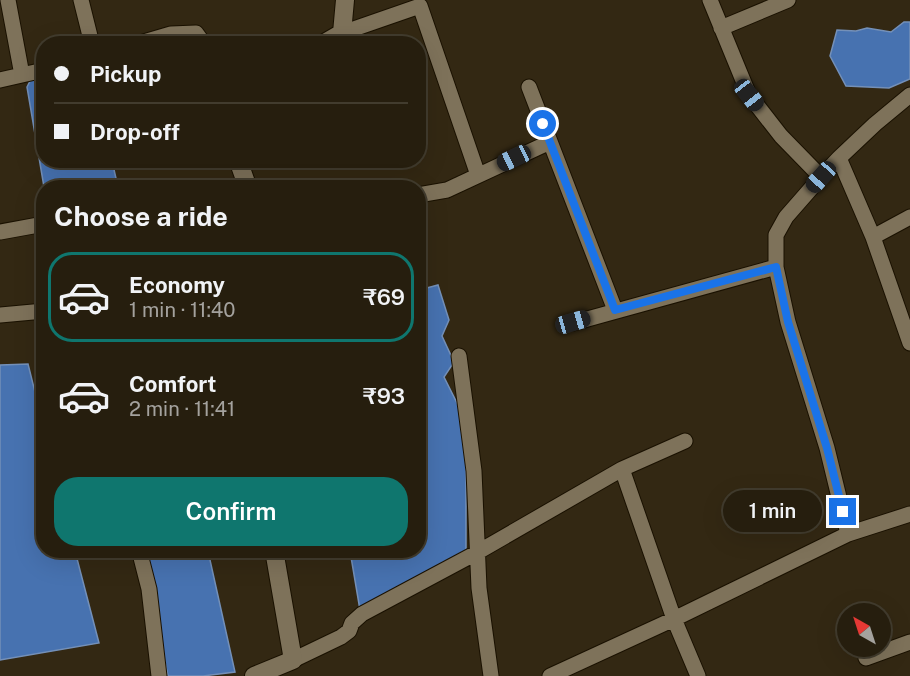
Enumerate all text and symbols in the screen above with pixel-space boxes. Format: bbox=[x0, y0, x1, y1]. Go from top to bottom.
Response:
text: Pickup bbox=[90, 61, 161, 87]
car bbox=[731, 75, 767, 115]
route start bbox=[529, 110, 556, 137]
text: Drop-off bbox=[90, 119, 180, 145]
car bbox=[494, 142, 534, 174]
car bbox=[802, 158, 840, 196]
text: Choose a ride bbox=[54, 200, 228, 232]
icon: car bbox=[57, 270, 111, 324]
text: Economy bbox=[129, 272, 225, 298]
text: ₹69 bbox=[363, 284, 405, 310]
text: 1 min · 11:40 bbox=[129, 298, 236, 322]
car bbox=[553, 308, 593, 336]
icon: car bbox=[57, 369, 111, 423]
text: Comfort bbox=[129, 371, 216, 397]
text: ₹93 bbox=[363, 383, 405, 409]
text: 2 min · 11:41 bbox=[129, 397, 235, 421]
button: Confirm bbox=[54, 477, 408, 546]
callout: 1 min bbox=[723, 491, 822, 533]
route end bbox=[829, 498, 856, 525]
text: 1 min bbox=[749, 499, 796, 523]
north arrow bbox=[837, 603, 891, 657]
map controls bbox=[837, 603, 891, 657]

